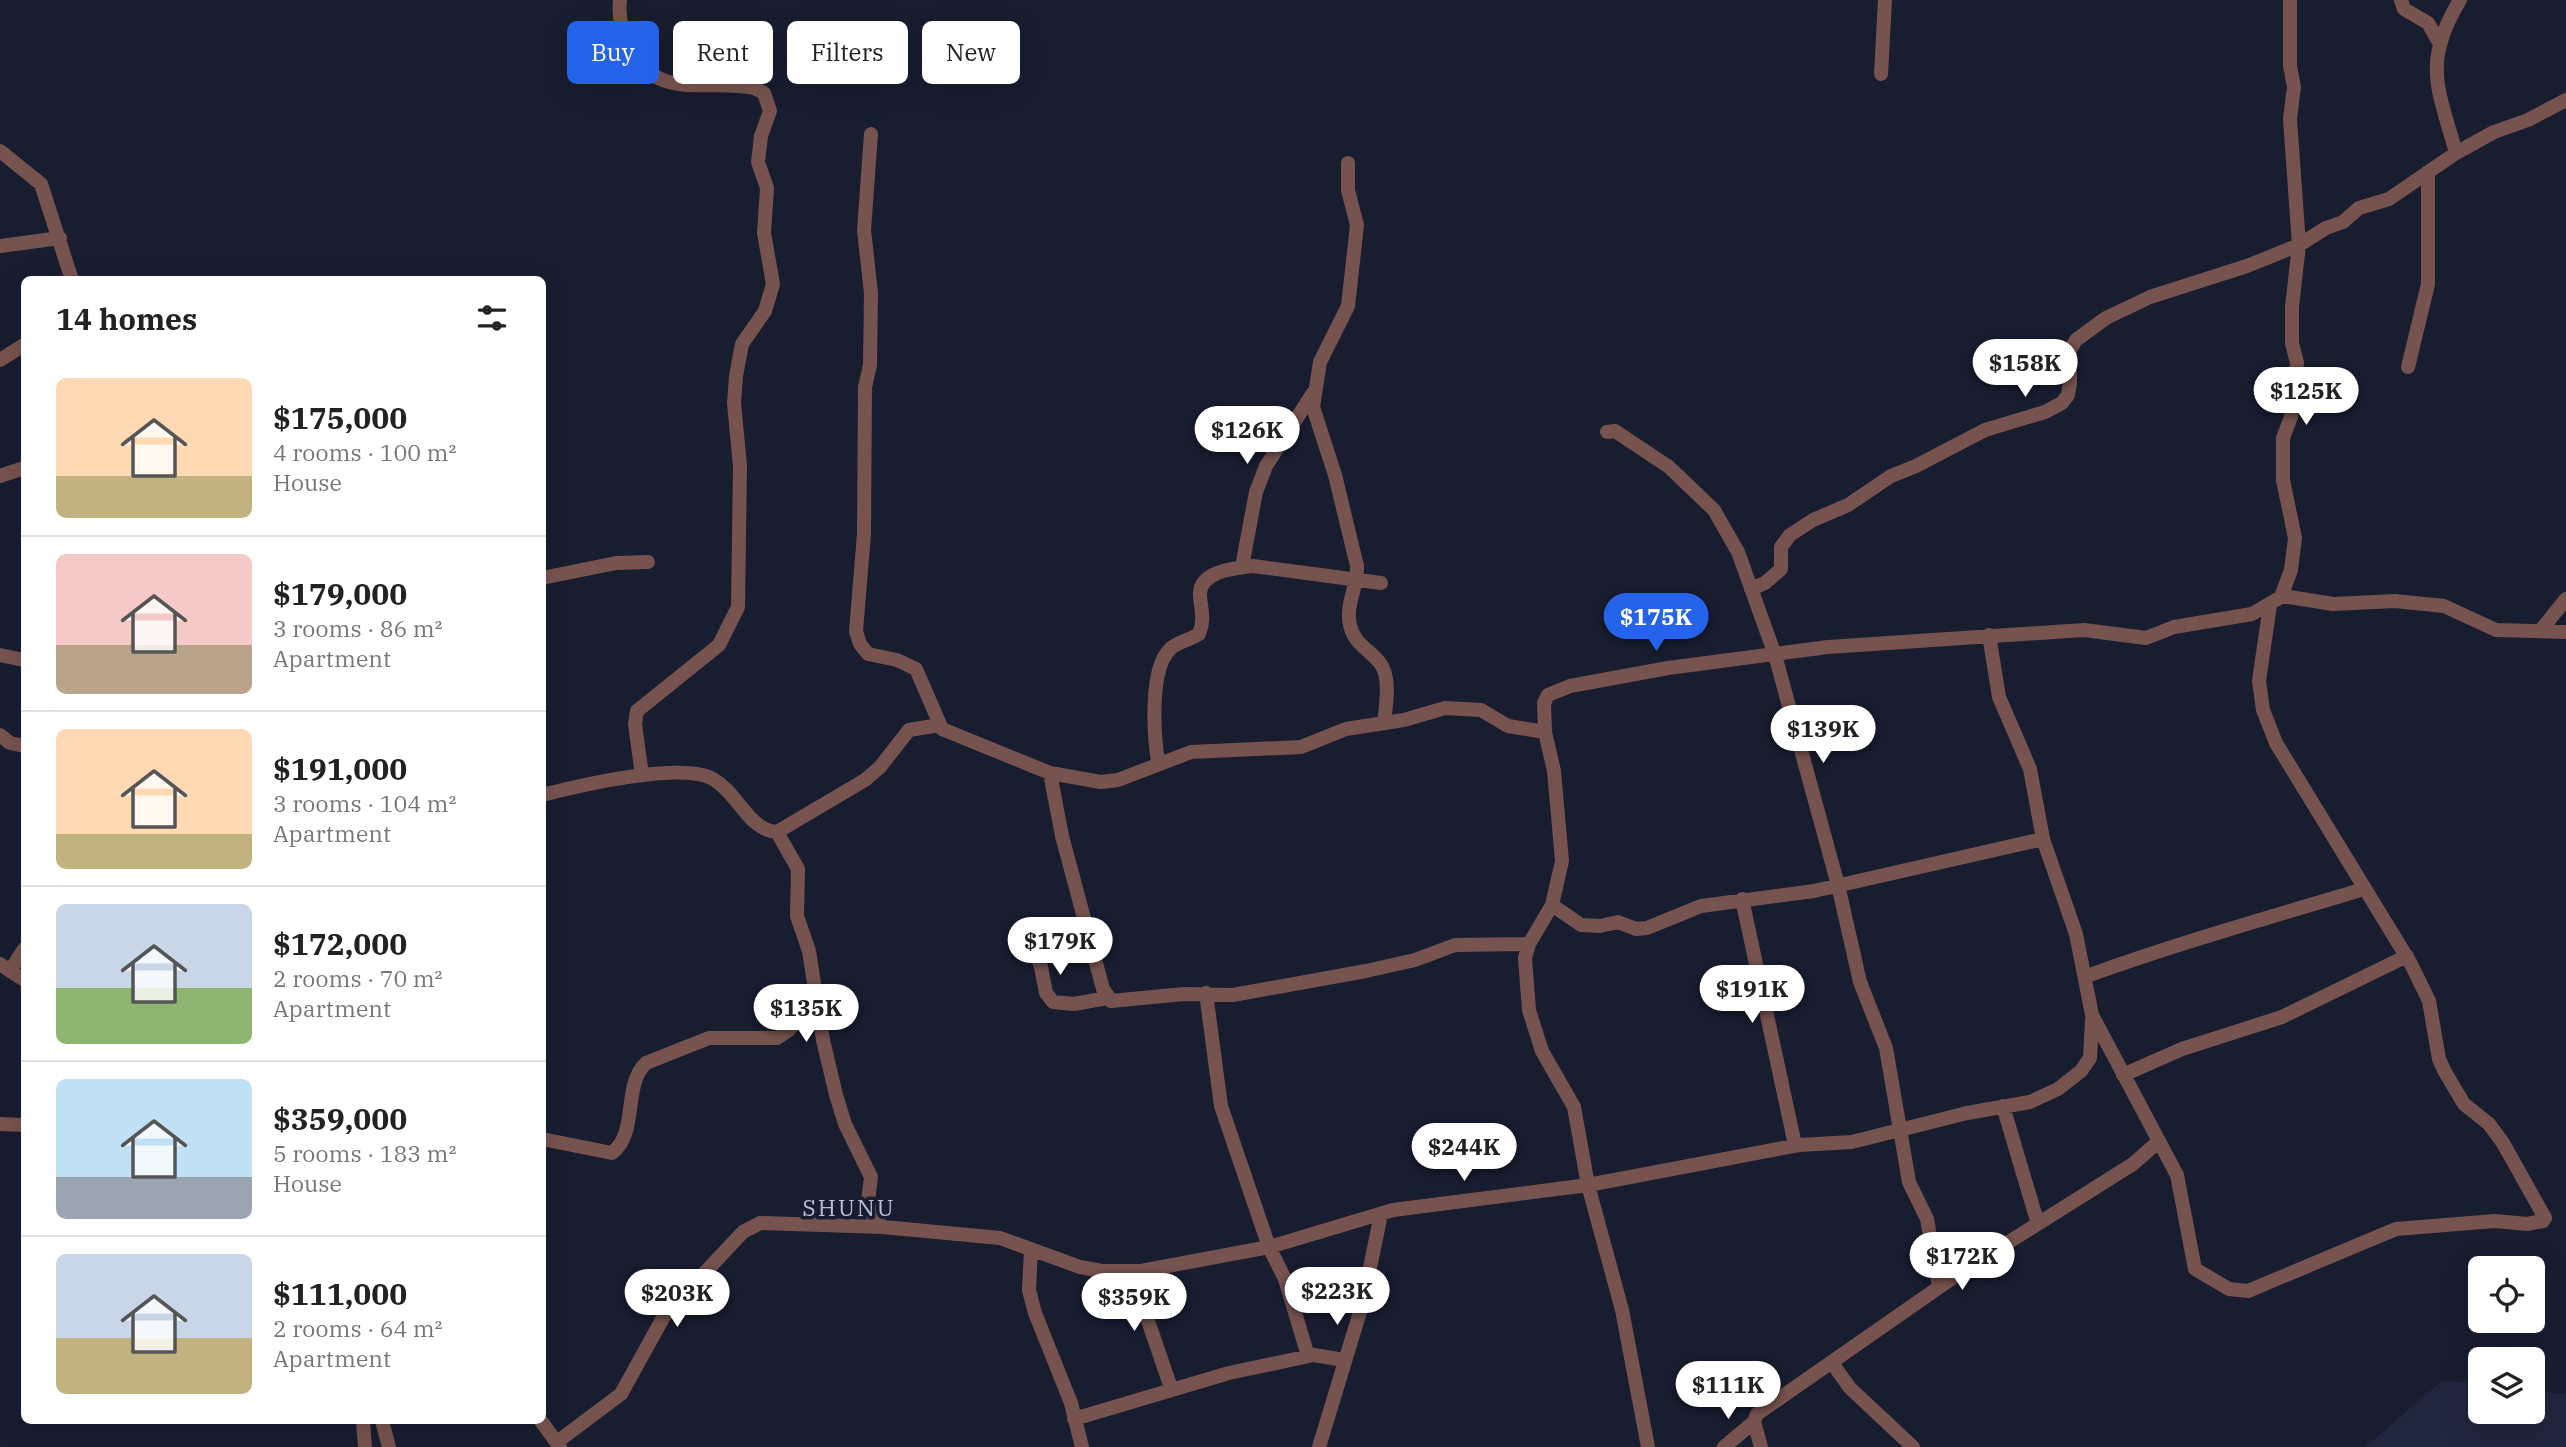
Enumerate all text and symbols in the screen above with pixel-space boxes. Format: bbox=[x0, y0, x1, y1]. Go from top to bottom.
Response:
chip: Buy bbox=[567, 21, 659, 84]
chip: Rent bbox=[673, 21, 773, 84]
chip: Filters bbox=[787, 21, 908, 84]
chip: New bbox=[922, 21, 1020, 84]
text: 14 homes bbox=[56, 299, 197, 338]
icon: filters bbox=[473, 299, 511, 337]
pin: $158K bbox=[1976, 340, 2074, 399]
text: $158K bbox=[1989, 347, 2061, 377]
pin: $125K bbox=[2257, 368, 2355, 427]
text: $125K bbox=[2270, 375, 2342, 405]
text: $175,000 bbox=[273, 398, 407, 437]
icon: home bbox=[112, 406, 196, 490]
pin: $126K bbox=[1198, 406, 1296, 466]
text: $126K bbox=[1211, 414, 1283, 444]
text: 4 rooms · 100 m² bbox=[273, 437, 456, 467]
text: House bbox=[273, 467, 342, 497]
text: $179,000 bbox=[273, 574, 407, 613]
icon: home bbox=[112, 582, 196, 666]
pin: $175K bbox=[1607, 594, 1705, 653]
text: $175K bbox=[1620, 601, 1692, 631]
text: 3 rooms · 86 m² bbox=[273, 613, 443, 643]
text: Apartment bbox=[273, 643, 391, 673]
pin: $139K bbox=[1774, 706, 1872, 765]
text: $139K bbox=[1787, 713, 1859, 743]
text: $191,000 bbox=[273, 749, 407, 788]
icon: home bbox=[112, 757, 196, 841]
text: 3 rooms · 104 m² bbox=[273, 788, 456, 818]
text: Apartment bbox=[273, 818, 391, 848]
pin: $179K bbox=[1011, 918, 1109, 977]
text: $172,000 bbox=[273, 924, 407, 963]
text: $179K bbox=[1024, 925, 1096, 955]
icon: home bbox=[112, 932, 196, 1016]
text: 2 rooms · 70 m² bbox=[273, 963, 443, 993]
pin: $191K bbox=[1703, 965, 1801, 1025]
text: $191K bbox=[1716, 973, 1788, 1003]
pin: $135K bbox=[757, 984, 855, 1044]
text: $135K bbox=[770, 992, 842, 1022]
text: Apartment bbox=[273, 993, 391, 1023]
text: $359,000 bbox=[273, 1099, 407, 1138]
icon: home bbox=[112, 1107, 196, 1191]
pin: $244K bbox=[1415, 1124, 1513, 1183]
text: $244K bbox=[1428, 1131, 1500, 1161]
text: 5 rooms · 183 m² bbox=[273, 1138, 456, 1168]
text: House bbox=[273, 1168, 342, 1198]
district label: SHUNU bbox=[802, 1192, 896, 1222]
pin: $172K bbox=[1913, 1232, 2011, 1292]
text: $172K bbox=[1926, 1240, 1998, 1270]
map controls bbox=[2468, 1256, 2545, 1424]
button: locate bbox=[2468, 1256, 2545, 1333]
pin: $223K bbox=[1288, 1268, 1386, 1327]
pin: $203K bbox=[628, 1270, 726, 1329]
text: $111,000 bbox=[273, 1274, 407, 1313]
pin: $359K bbox=[1085, 1274, 1183, 1333]
text: $223K bbox=[1301, 1275, 1373, 1305]
text: $203K bbox=[641, 1277, 713, 1307]
text: $359K bbox=[1098, 1281, 1170, 1311]
icon: home bbox=[112, 1282, 196, 1366]
text: 2 rooms · 64 m² bbox=[273, 1313, 443, 1343]
text: Apartment bbox=[273, 1343, 391, 1373]
button: layers bbox=[2468, 1347, 2545, 1424]
pin: $111K bbox=[1679, 1362, 1777, 1421]
text: $111K bbox=[1692, 1369, 1764, 1399]

